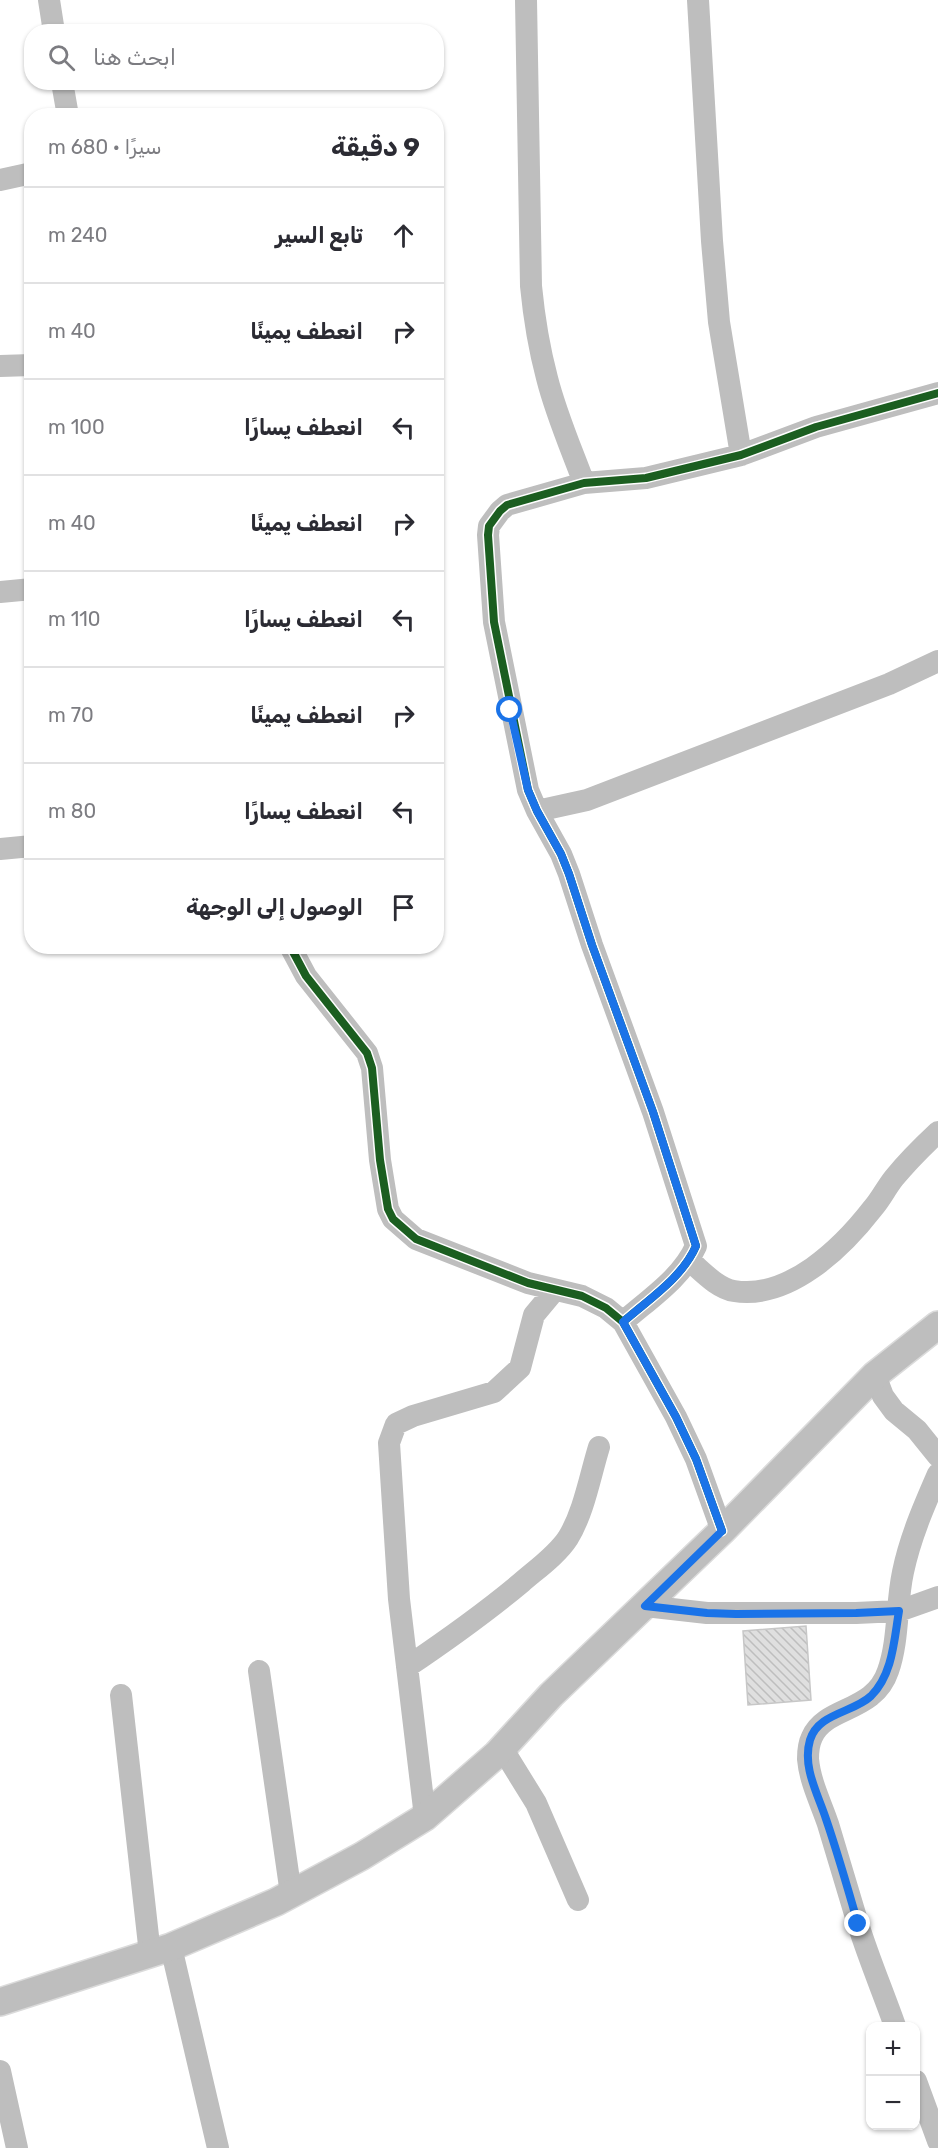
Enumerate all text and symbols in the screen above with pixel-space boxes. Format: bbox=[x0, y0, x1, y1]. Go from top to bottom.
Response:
search box bbox=[24, 24, 444, 90]
icon: search bbox=[45, 41, 78, 74]
text: ابحث هنا bbox=[93, 44, 176, 71]
text: 9 دقيقة bbox=[331, 132, 420, 163]
text: سيرًا · 680 m bbox=[48, 135, 162, 159]
icon: ahead bbox=[387, 219, 420, 252]
text: تابع السير bbox=[275, 222, 363, 249]
text: 240 m bbox=[48, 223, 107, 247]
icon: right bbox=[387, 315, 420, 348]
text: انعطف يمينًا bbox=[250, 318, 363, 345]
text: 40 m bbox=[48, 319, 96, 343]
icon: left bbox=[387, 411, 420, 444]
text: انعطف يسارًا bbox=[244, 414, 363, 441]
text: 100 m bbox=[48, 415, 105, 439]
icon: right bbox=[387, 507, 420, 540]
text: انعطف يمينًا bbox=[250, 510, 363, 537]
text: 40 m bbox=[48, 511, 96, 535]
icon: left bbox=[387, 603, 420, 636]
text: انعطف يسارًا bbox=[244, 606, 363, 633]
text: 110 m bbox=[48, 607, 101, 631]
route start bbox=[496, 696, 522, 722]
icon: right bbox=[387, 699, 420, 732]
text: انعطف يمينًا bbox=[250, 702, 363, 729]
text: 70 m bbox=[48, 703, 94, 727]
icon: left bbox=[387, 795, 420, 828]
text: انعطف يسارًا bbox=[244, 798, 363, 825]
text: 80 m bbox=[48, 799, 96, 823]
icon: arrive bbox=[387, 891, 420, 924]
text: الوصول إلى الوجهة bbox=[186, 894, 363, 921]
route end bbox=[844, 1910, 870, 1936]
map controls bbox=[866, 2022, 920, 2130]
button: + bbox=[866, 2022, 920, 2076]
button: − bbox=[866, 2076, 920, 2130]

